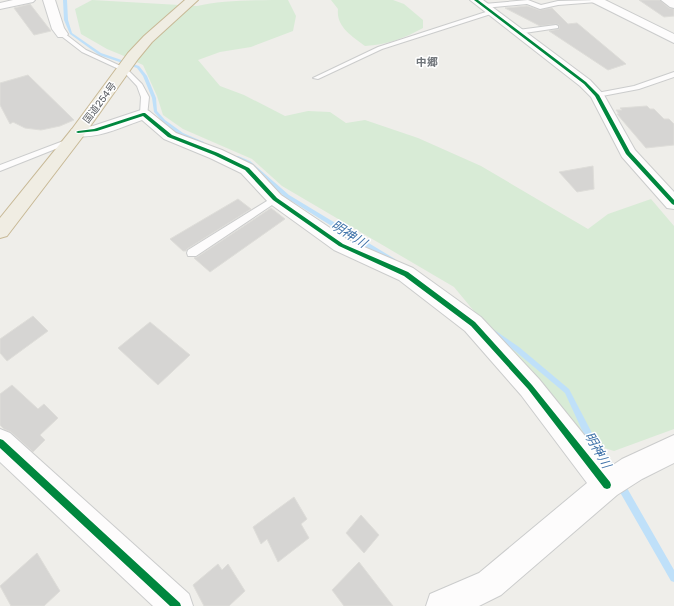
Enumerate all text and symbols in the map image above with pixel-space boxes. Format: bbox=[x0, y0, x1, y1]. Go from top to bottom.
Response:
district label: 中郷 bbox=[416, 56, 438, 69]
street label: 国道254号 bbox=[81, 80, 119, 126]
water label: 明神川 bbox=[328, 217, 371, 252]
water label: 明神川 bbox=[582, 429, 615, 472]

